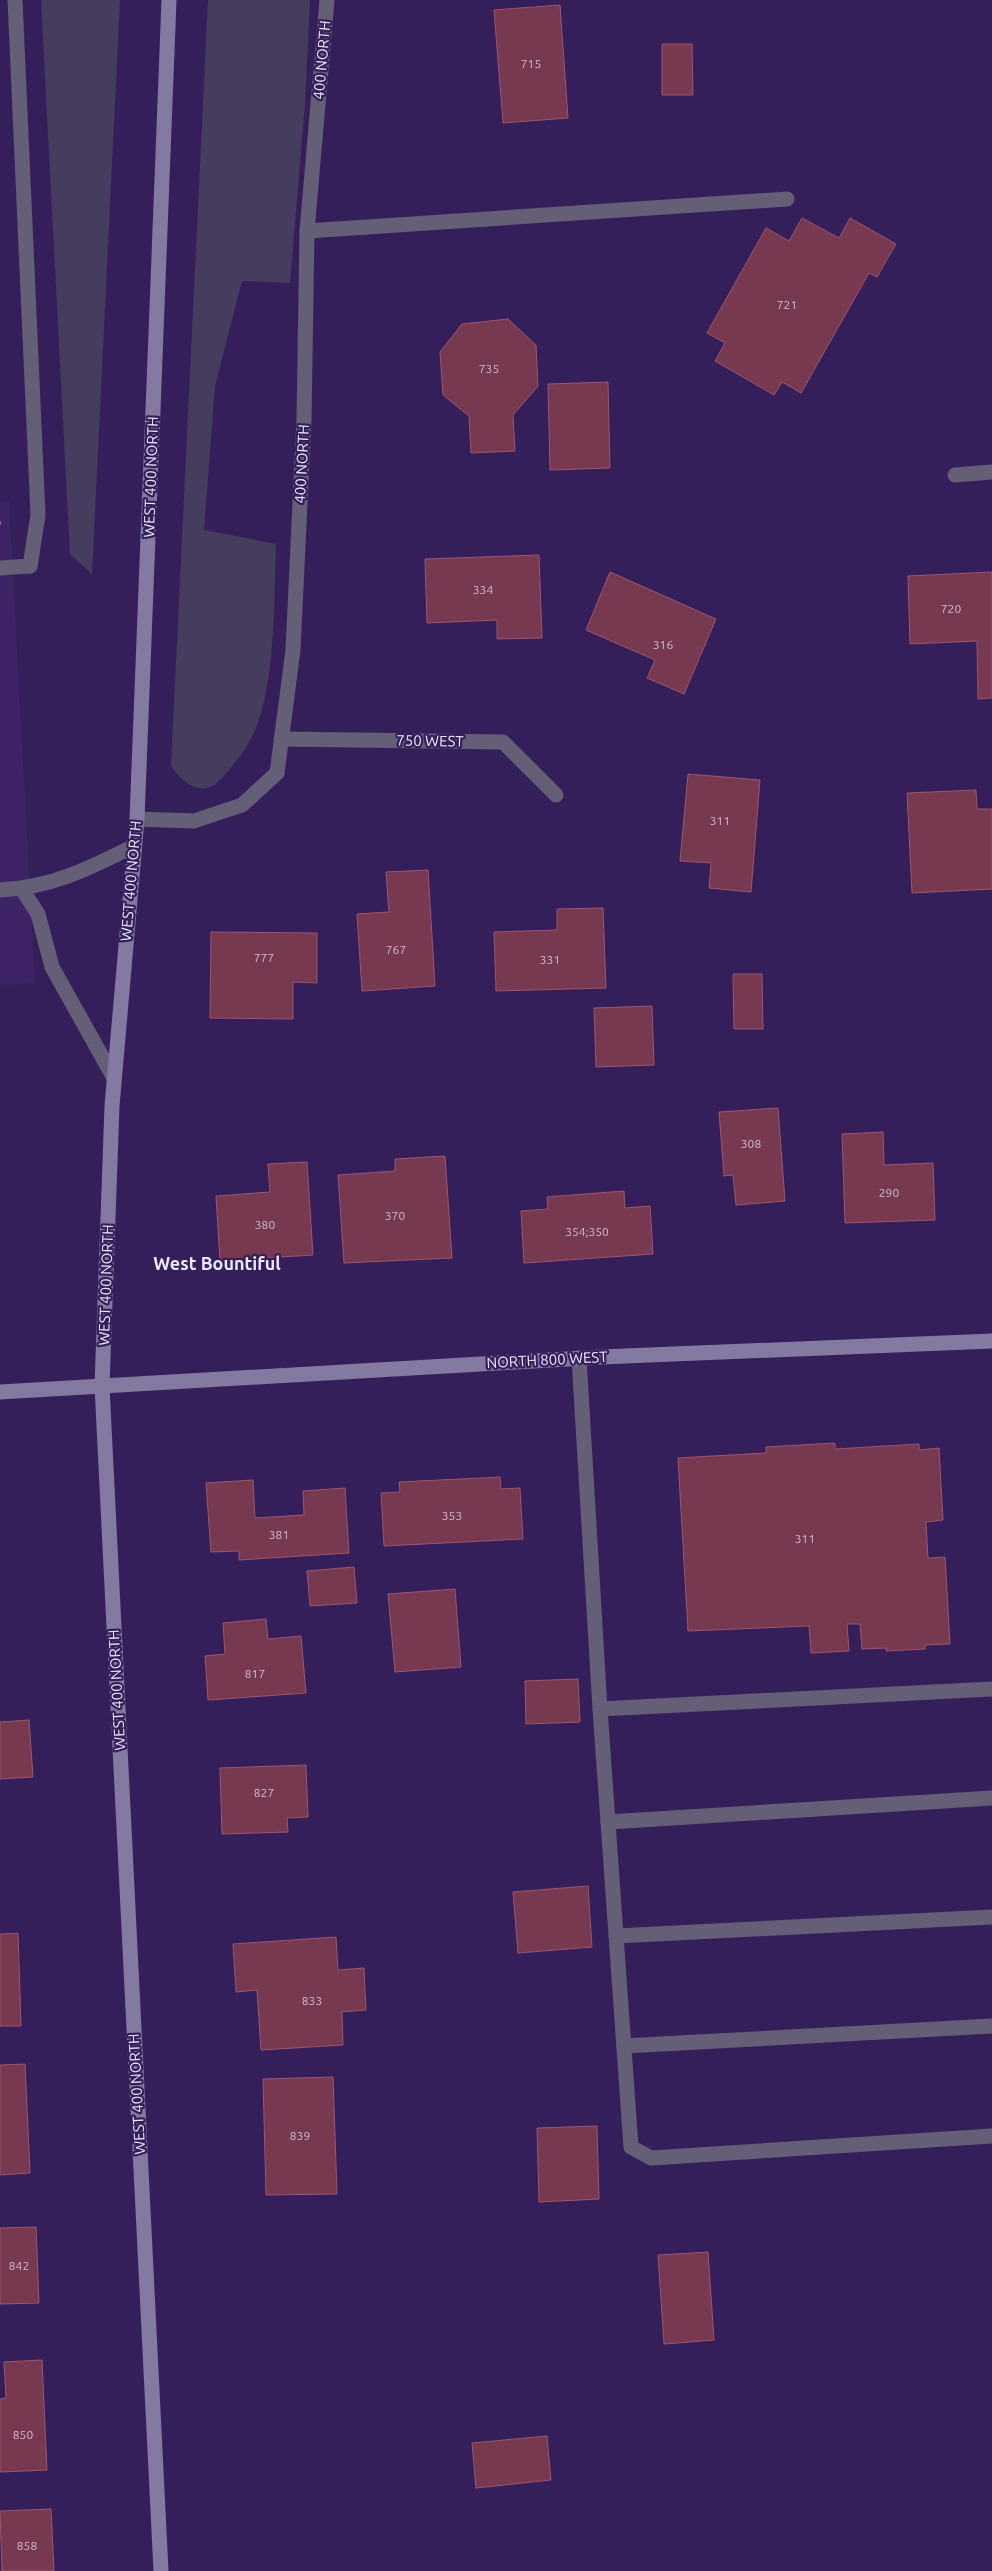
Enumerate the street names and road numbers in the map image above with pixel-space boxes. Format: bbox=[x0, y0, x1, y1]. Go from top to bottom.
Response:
street label: 400 NORTH bbox=[310, 20, 333, 100]
street label: WEST 400 NORTH bbox=[140, 416, 161, 538]
street label: 400 NORTH bbox=[291, 424, 312, 504]
street label: 750 WEST bbox=[396, 731, 464, 750]
street label: WEST 400 NORTH bbox=[117, 820, 144, 942]
street label: WEST 400 NORTH bbox=[95, 1224, 116, 1346]
street label: NORTH 800 WEST bbox=[486, 1348, 609, 1371]
street label: WEST 400 NORTH bbox=[105, 1629, 128, 1751]
street label: WEST 400 NORTH bbox=[125, 2033, 148, 2155]

